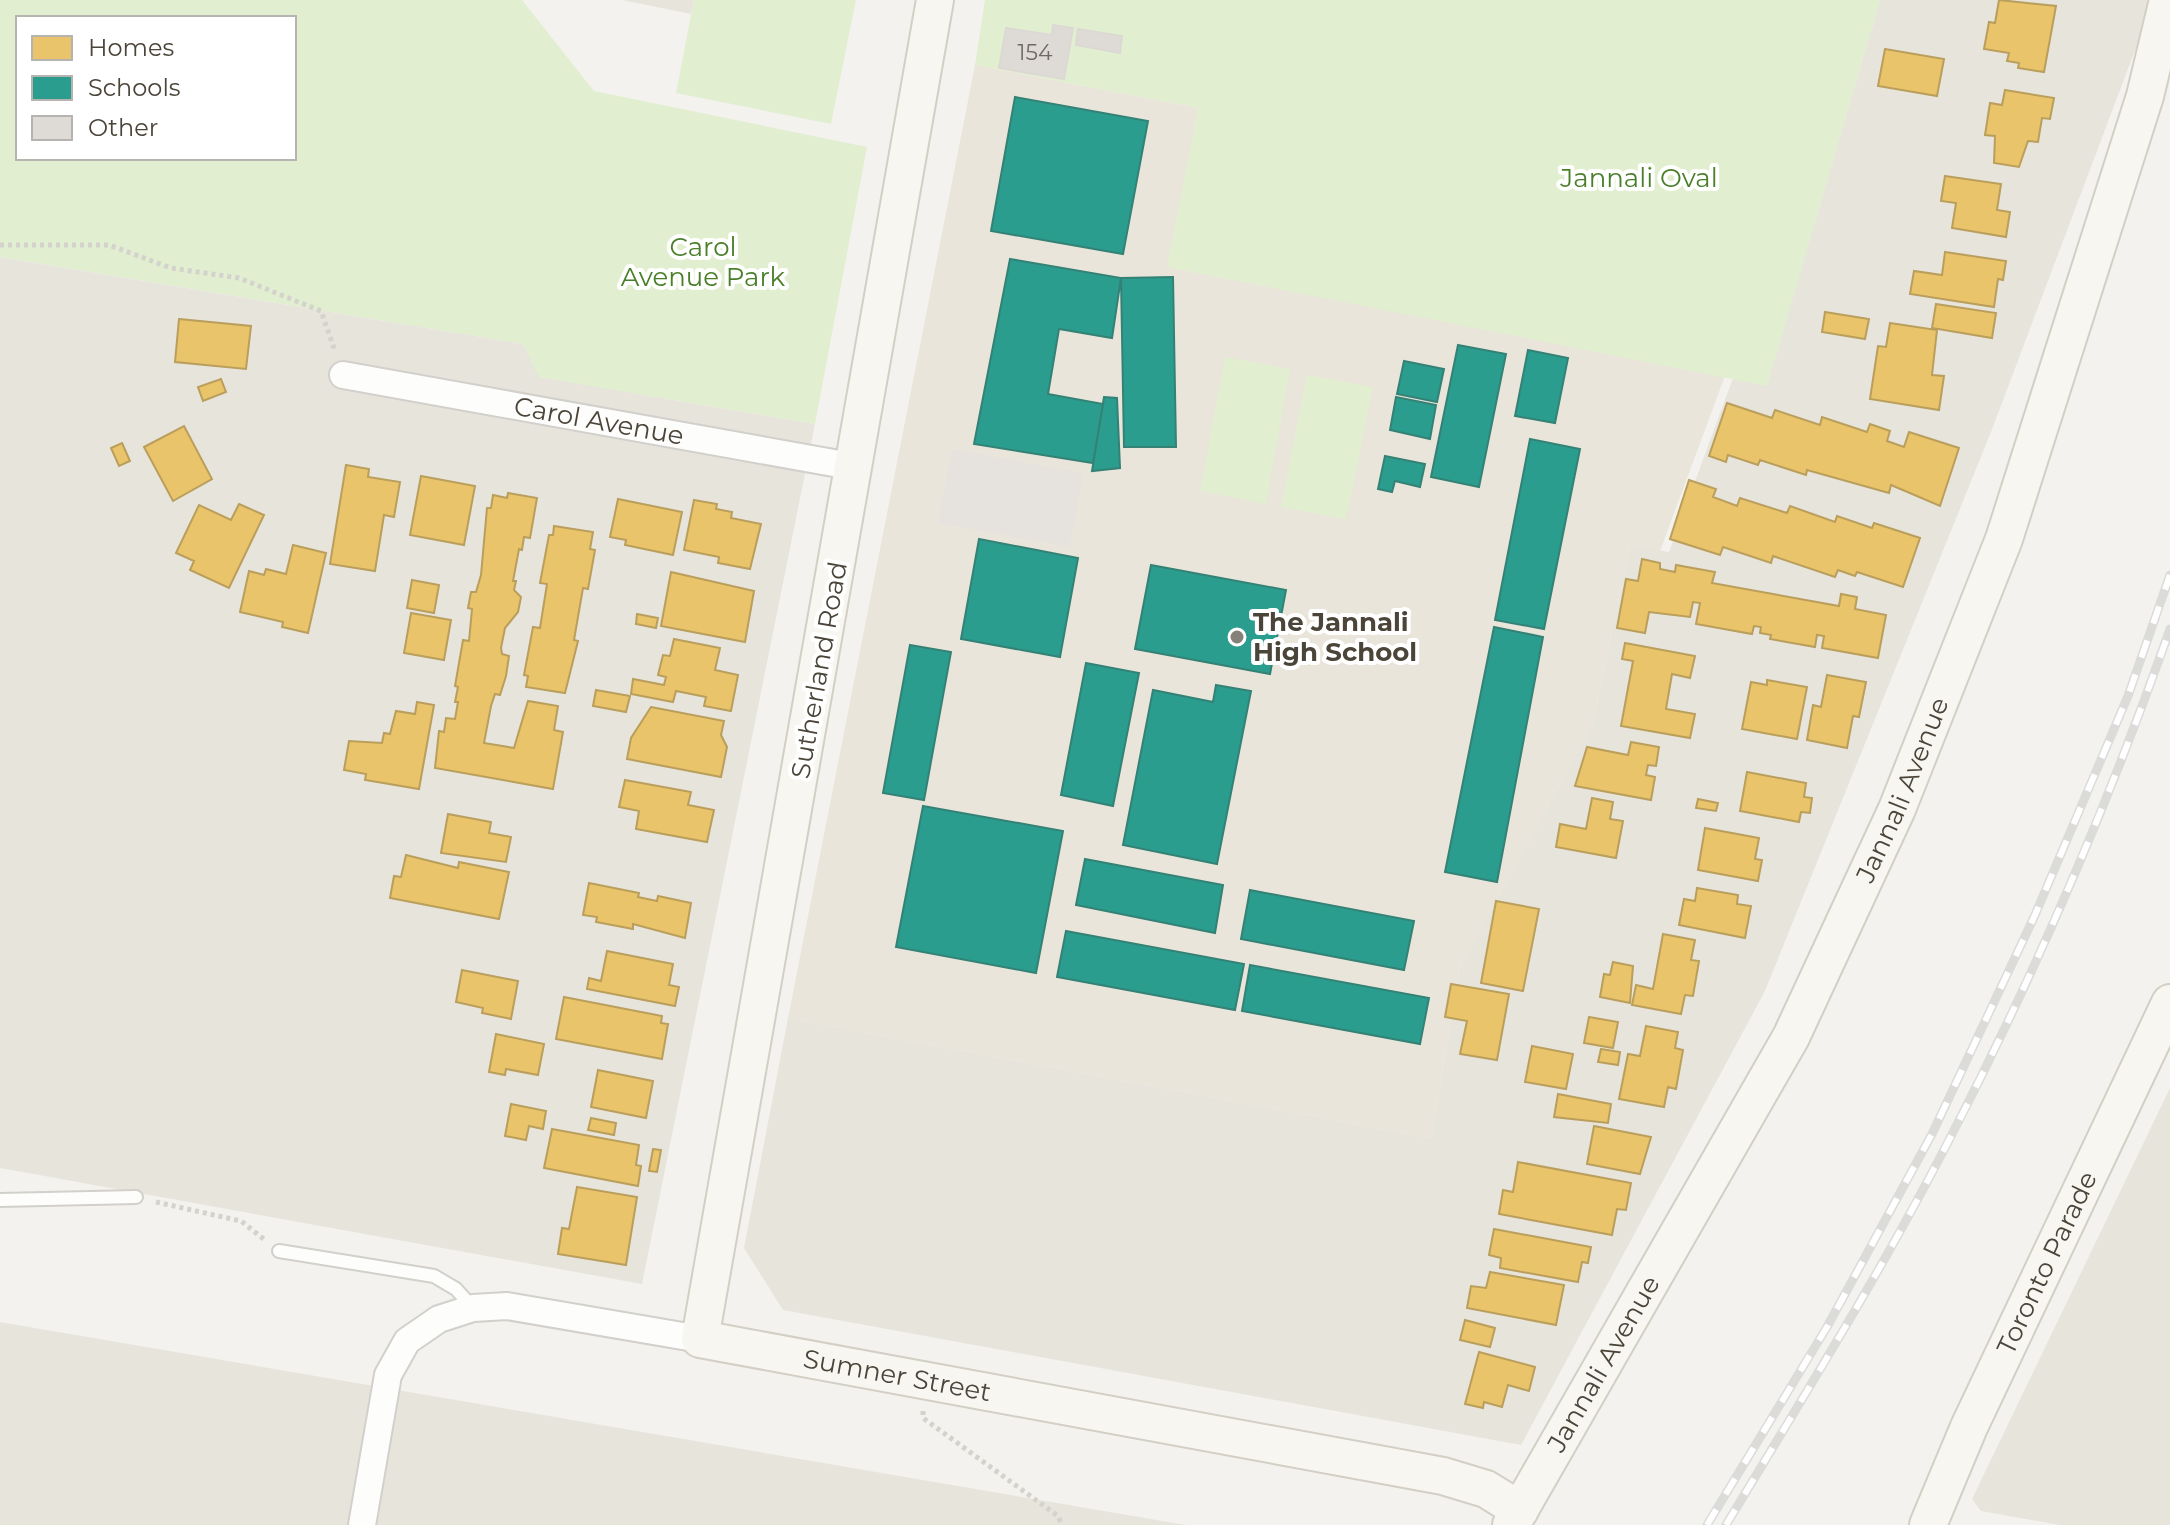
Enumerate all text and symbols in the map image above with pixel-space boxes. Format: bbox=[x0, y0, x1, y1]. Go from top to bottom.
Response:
legend bbox=[16, 16, 296, 160]
text: Homes bbox=[88, 33, 174, 62]
house number: 154 bbox=[1018, 39, 1053, 66]
text: Schools bbox=[88, 73, 181, 102]
text: Other bbox=[88, 113, 158, 142]
park label: Jannali Oval bbox=[1559, 162, 1718, 194]
park label: Carol Avenue Park bbox=[621, 231, 786, 293]
street label: Carol Avenue bbox=[511, 390, 686, 452]
street label: Sutherland Road bbox=[784, 559, 854, 781]
place label: The Jannali High School bbox=[1253, 606, 1417, 668]
marker: The Jannali High School bbox=[1228, 628, 1246, 646]
street label: Jannali Avenue bbox=[1849, 693, 1956, 888]
street label: Toronto Parade bbox=[1990, 1166, 2104, 1359]
street label: Jannali Avenue bbox=[1540, 1270, 1667, 1458]
street label: Sumner Street bbox=[801, 1342, 994, 1408]

